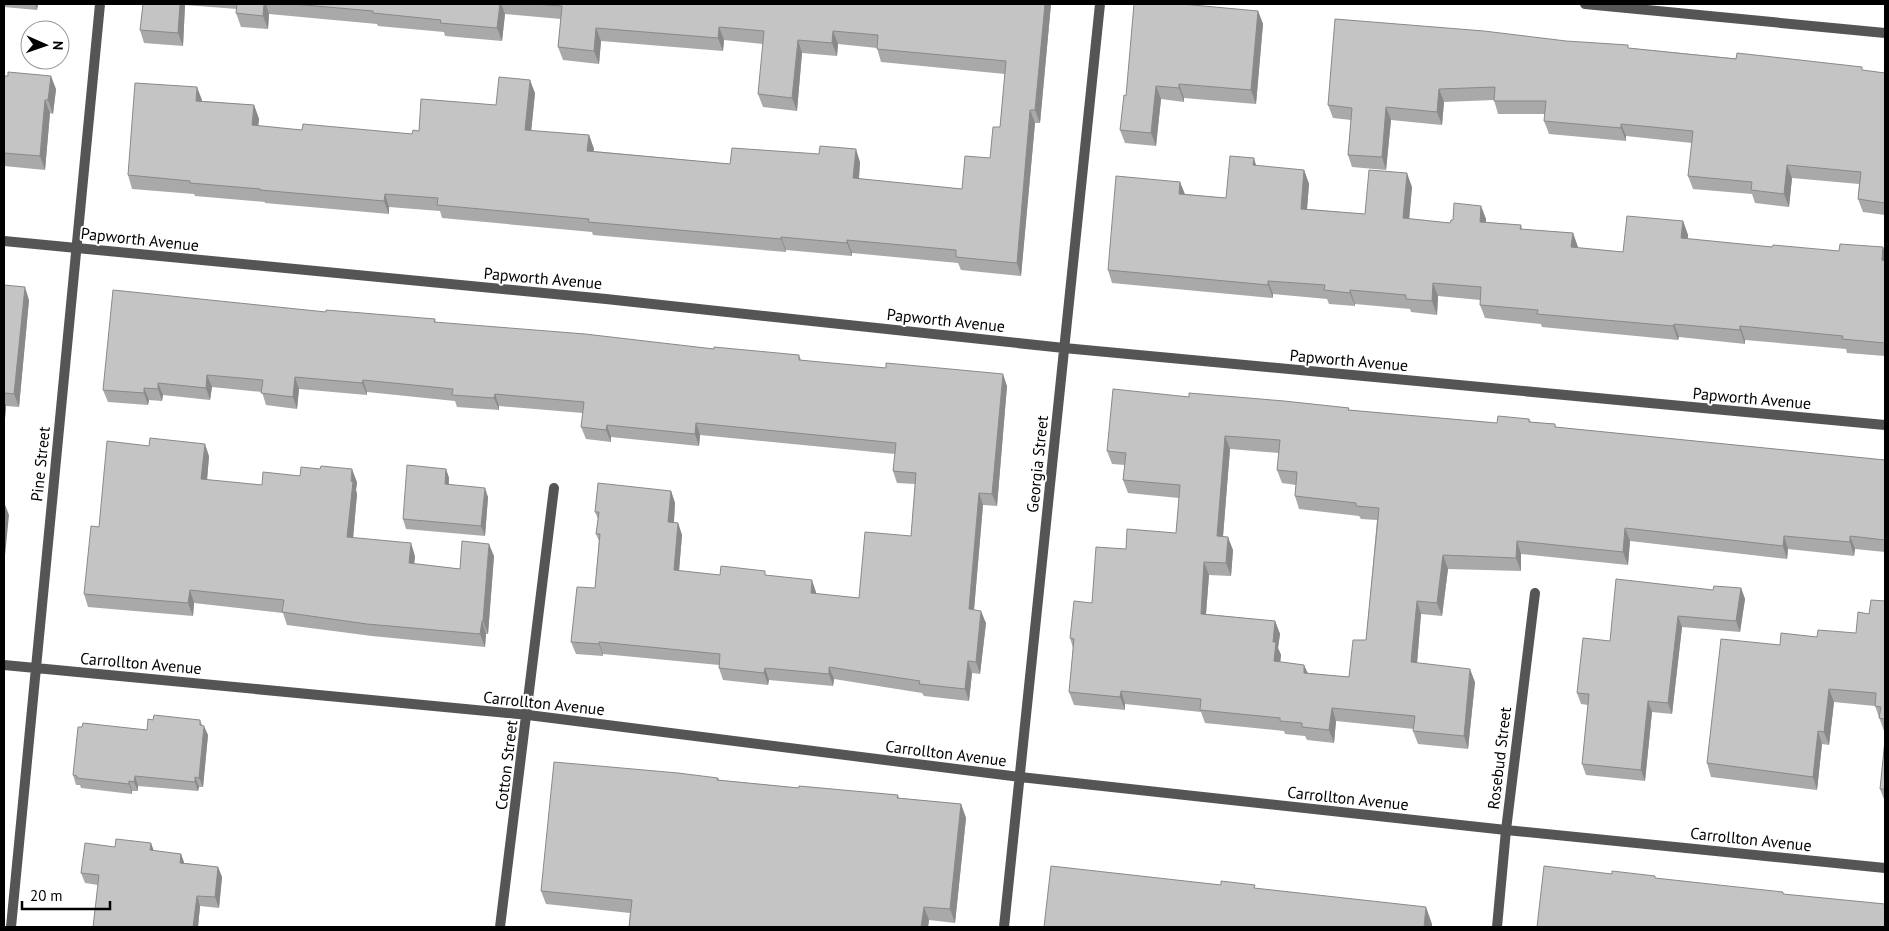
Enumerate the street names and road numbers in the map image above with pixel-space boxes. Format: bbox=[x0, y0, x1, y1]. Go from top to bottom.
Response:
street label: Papworth Avenue bbox=[80, 223, 200, 255]
street label: Papworth Avenue bbox=[483, 263, 603, 293]
street label: Papworth Avenue bbox=[886, 304, 1006, 336]
street label: Papworth Avenue bbox=[1289, 345, 1409, 375]
street label: Papworth Avenue bbox=[1692, 383, 1812, 413]
street label: Georgia Street bbox=[1022, 414, 1052, 514]
street label: Pine Street bbox=[26, 425, 54, 502]
street label: Carrollton Avenue bbox=[79, 648, 203, 678]
street label: Carrollton Avenue bbox=[482, 687, 606, 719]
street label: Rosebud Street bbox=[1483, 705, 1515, 810]
street label: Cotton Street bbox=[491, 718, 521, 811]
street label: Carrollton Avenue bbox=[884, 736, 1008, 770]
street label: Carrollton Avenue bbox=[1286, 782, 1410, 814]
street label: Carrollton Avenue bbox=[1689, 823, 1813, 855]

